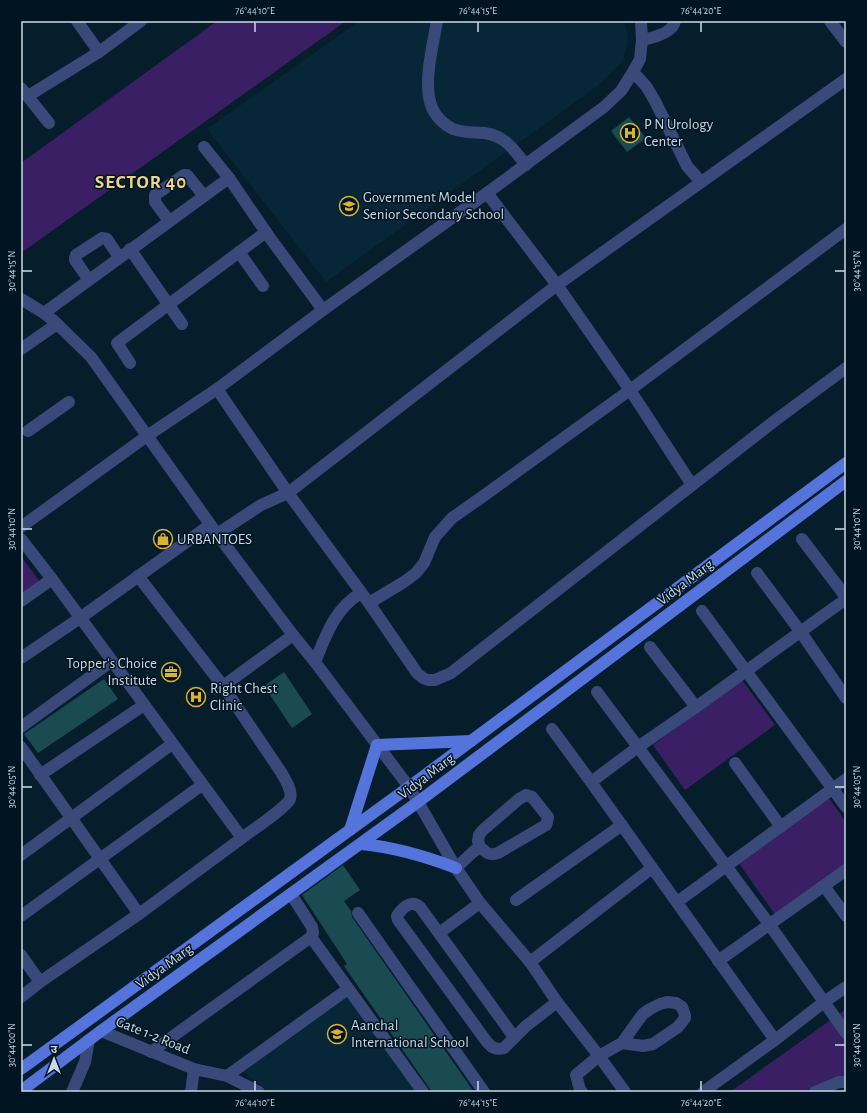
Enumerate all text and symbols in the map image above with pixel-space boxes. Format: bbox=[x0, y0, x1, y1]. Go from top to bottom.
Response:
text: 76°44'10"E bbox=[235, 6, 275, 16]
text: 76°44'15"E bbox=[459, 6, 497, 16]
text: 76°44'20"E bbox=[681, 6, 721, 16]
place label: P N Urology Center bbox=[644, 117, 714, 149]
hospital icon: P N Urology Center bbox=[619, 122, 641, 144]
district label: SECTOR 40 bbox=[95, 173, 187, 192]
place label: Government Model Senior Secondary School bbox=[363, 190, 504, 222]
school or university icon: Government Model Senior Secondary School bbox=[338, 195, 360, 217]
text: 30°44'15"N bbox=[7, 251, 17, 291]
text: 30°44'15"N bbox=[852, 251, 862, 291]
text: 30°44'10"N bbox=[7, 508, 17, 550]
text: 30°44'10"N bbox=[852, 508, 862, 550]
shop icon: URBANTOES bbox=[152, 528, 174, 550]
place label: URBANTOES bbox=[177, 532, 252, 547]
street label: Vidya Marg bbox=[654, 556, 717, 608]
place label: Topper's Choice Institute bbox=[66, 656, 157, 688]
office icon: Topper's Choice Institute bbox=[160, 661, 182, 683]
place label: Right Chest Clinic bbox=[210, 681, 277, 713]
hospital icon: Right Chest Clinic bbox=[185, 686, 207, 708]
street label: Vidya Marg bbox=[395, 750, 458, 802]
text: 30°44'05"N bbox=[7, 766, 17, 808]
text: 30°44'05"N bbox=[852, 766, 862, 808]
street label: Vidya Marg bbox=[133, 941, 196, 992]
street label: Gate 1-2 Road bbox=[114, 1014, 192, 1057]
place label: Aanchal International School bbox=[351, 1018, 469, 1050]
text: 30°44'00"N bbox=[7, 1023, 17, 1067]
school or university icon: Aanchal International School bbox=[326, 1023, 348, 1045]
text: 30°44'00"N bbox=[852, 1023, 862, 1067]
north arrow bbox=[34, 1039, 74, 1079]
text: उ bbox=[51, 1044, 58, 1055]
text: 76°44'10"E bbox=[235, 1098, 275, 1108]
text: 76°44'15"E bbox=[459, 1098, 497, 1108]
text: 76°44'20"E bbox=[681, 1098, 721, 1108]

